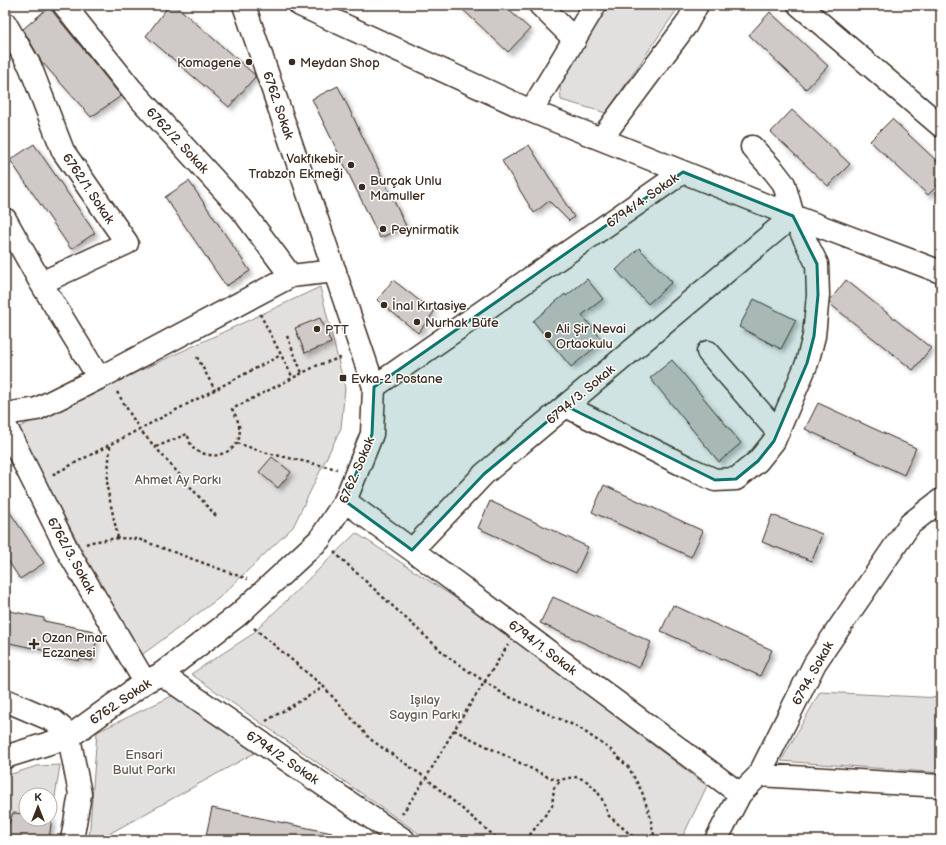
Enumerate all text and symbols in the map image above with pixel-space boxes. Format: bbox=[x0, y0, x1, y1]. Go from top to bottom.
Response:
place label: Komagene bbox=[177, 55, 241, 71]
place label: Meydan Shop bbox=[300, 55, 380, 71]
marker: Komagene bbox=[244, 57, 254, 67]
marker: Meydan Shop bbox=[287, 57, 297, 67]
street label: 6762. Sokak bbox=[259, 69, 297, 142]
street label: 6762/2. Sokak bbox=[143, 104, 212, 177]
street label: 6762/1. Sokak bbox=[59, 150, 118, 227]
place label: Vakfıkebir Trabzon Ekmeği bbox=[249, 151, 343, 182]
marker: Vakfıkebir Trabzon Ekmeği bbox=[346, 160, 356, 170]
street label: 6794/4. Sokak bbox=[603, 170, 682, 232]
place label: Burçak Unlu Mamuller bbox=[370, 173, 442, 204]
marker: Burçak Unlu Mamuller bbox=[357, 182, 367, 192]
place label: Peynirmatik bbox=[391, 222, 459, 238]
marker: Peynirmatik bbox=[378, 224, 388, 234]
place label: İnal Kırtasiye bbox=[392, 298, 467, 314]
marker: İnal Kırtasiye bbox=[379, 300, 389, 310]
place label: Nurhak Büfe bbox=[425, 315, 499, 331]
marker: Nurhak Büfe bbox=[412, 317, 422, 327]
place label: Ali Şir Nevai Ortaokulu bbox=[556, 321, 626, 352]
place label: PTT bbox=[325, 322, 349, 338]
marker: PTT bbox=[312, 324, 322, 334]
marker: Ali Şir Nevai Ortaokulu bbox=[543, 330, 553, 340]
street label: 6794/3. Sokak bbox=[543, 361, 619, 428]
place label: Evka-2 Postane bbox=[351, 371, 443, 387]
marker: Evka-2 Postane bbox=[338, 373, 348, 383]
street label: 6762. Sokak bbox=[336, 434, 378, 506]
park label: Ahmet Ay Parkı bbox=[135, 472, 221, 488]
street label: 6762/3. Sokak bbox=[44, 515, 99, 597]
street label: 6794/1. Sokak bbox=[505, 617, 580, 679]
place label: Ozan Pınar Eczanesi bbox=[42, 630, 107, 661]
street label: 6794. Sokak bbox=[789, 638, 837, 708]
marker: Ozan Pınar Eczanesi bbox=[29, 639, 39, 649]
street label: 6762. Sokak bbox=[87, 675, 155, 728]
park label: Işılay Saygın Parkı bbox=[389, 692, 461, 723]
street label: 6794/2. Sokak bbox=[243, 728, 322, 788]
park label: Ensari Bulut Parkı bbox=[113, 747, 175, 778]
north arrow bbox=[18, 787, 58, 827]
text: K bbox=[34, 791, 42, 804]

